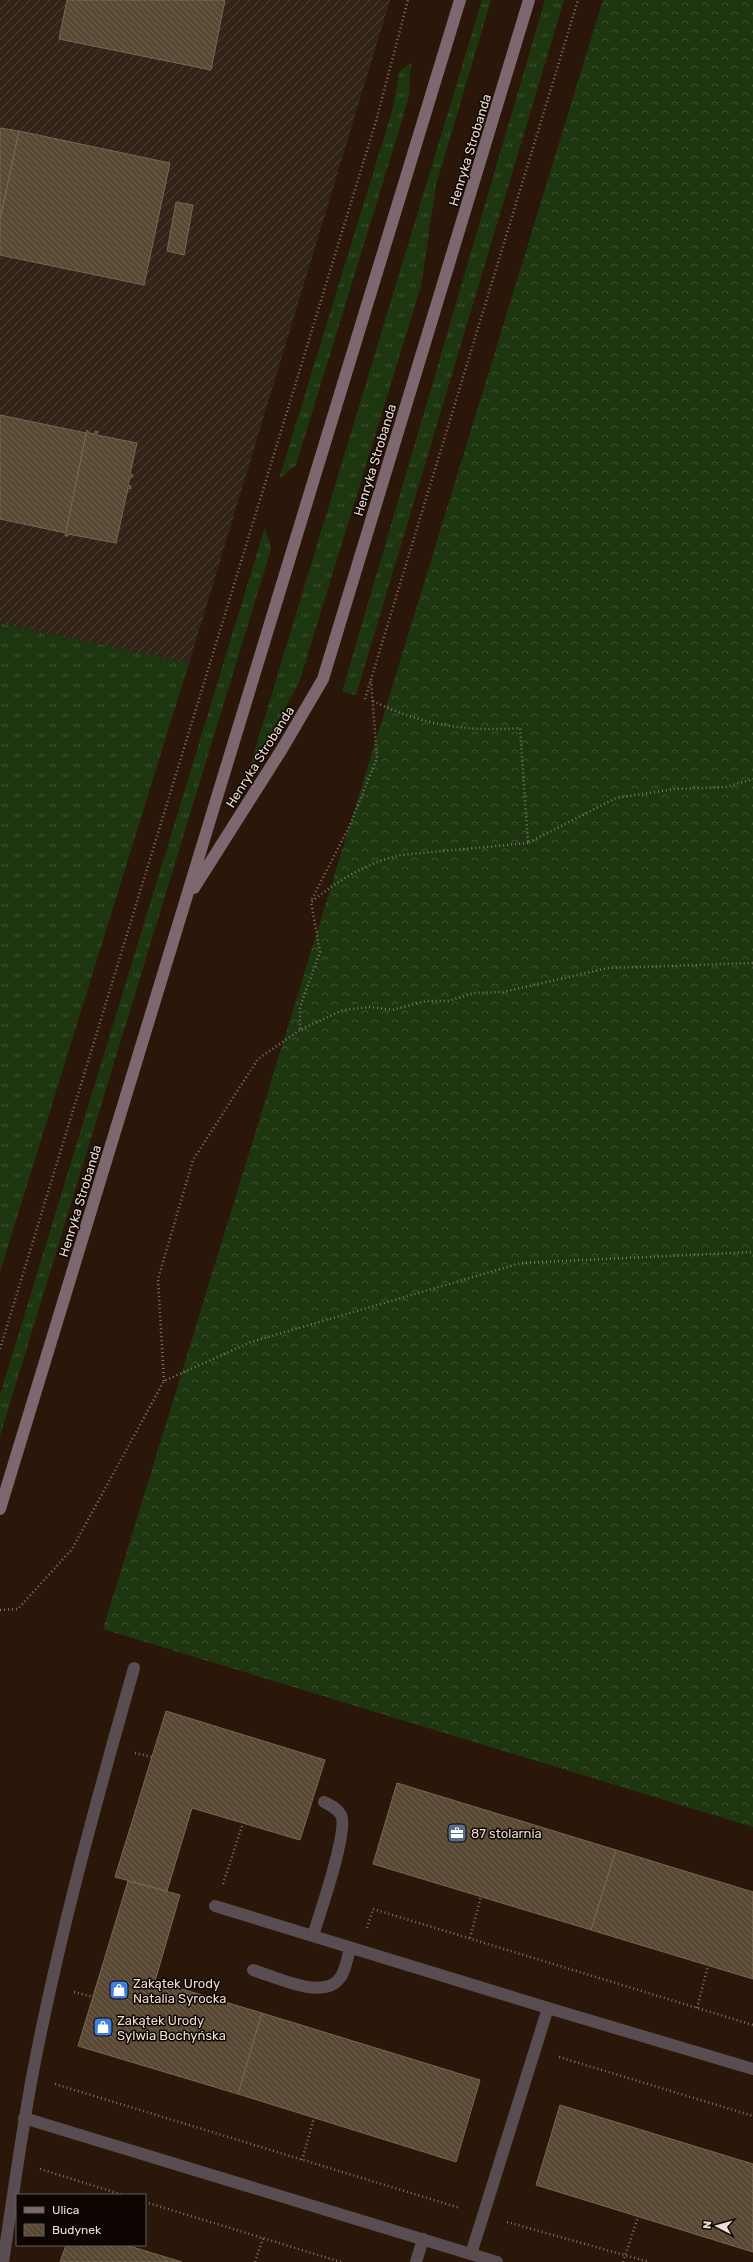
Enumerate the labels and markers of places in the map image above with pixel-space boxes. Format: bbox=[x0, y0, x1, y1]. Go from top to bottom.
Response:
office icon: 87 stolarnia bbox=[446, 1822, 468, 1844]
place label: 87 stolarnia bbox=[471, 1826, 542, 1841]
place label: Zakątek Urody Natalia Syrocka bbox=[133, 1976, 227, 2006]
shop icon: Zakątek Urody Natalia Syrocka bbox=[108, 1979, 130, 2001]
place label: Zakątek Urody Sylwia Bochyńska bbox=[117, 2013, 226, 2043]
shop icon: Zakątek Urody Sylwia Bochyńska bbox=[92, 2016, 114, 2038]

